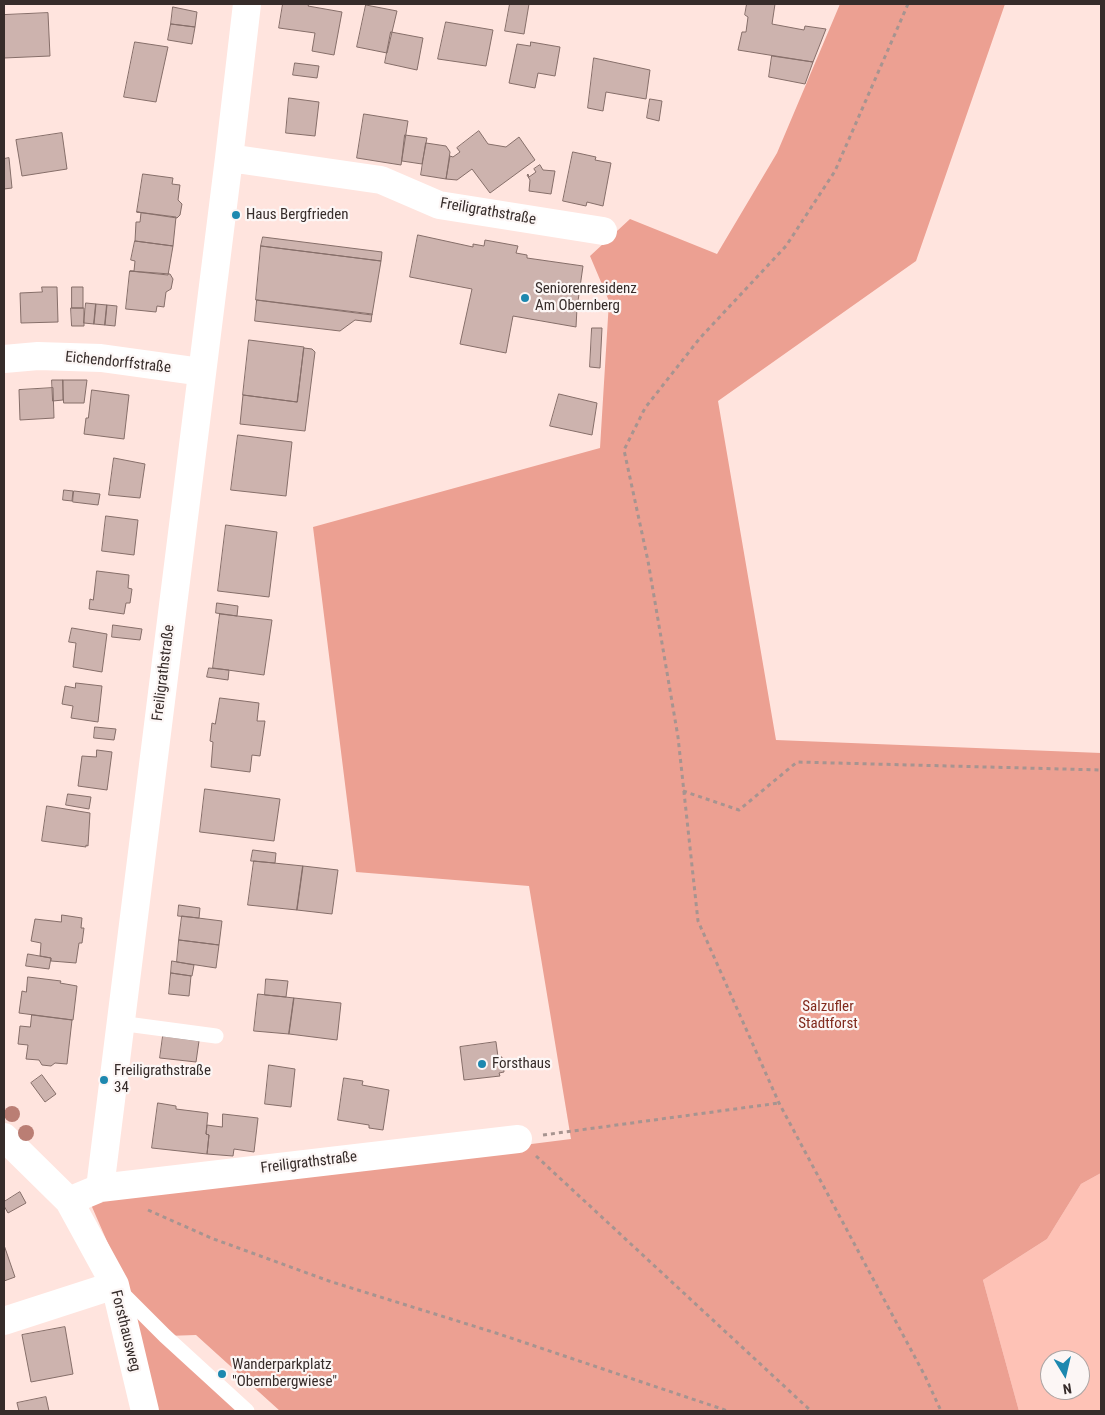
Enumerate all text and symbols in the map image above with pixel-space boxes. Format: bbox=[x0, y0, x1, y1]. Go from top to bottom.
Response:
street label: Freiligrathstraße bbox=[439, 195, 537, 229]
place label: Haus Bergfrieden bbox=[246, 206, 349, 224]
marker: Haus Bergfrieden bbox=[230, 209, 242, 221]
place label: Seniorenresidenz Am Obernberg bbox=[535, 280, 637, 315]
marker: Seniorenresidenz Am Obernberg bbox=[519, 292, 531, 304]
street label: Eichendorffstraße bbox=[64, 349, 172, 377]
street label: Freiligrathstraße bbox=[149, 624, 179, 722]
park label: Salzufler Stadtforst bbox=[798, 998, 858, 1033]
place label: Forsthaus bbox=[492, 1055, 551, 1073]
marker: Forsthaus bbox=[476, 1058, 488, 1070]
place label: Freiligrathstraße 34 bbox=[114, 1062, 211, 1097]
marker: Freiligrathstraße 34 bbox=[98, 1074, 110, 1086]
street label: Freiligrathstraße bbox=[260, 1148, 358, 1178]
street label: Forsthausweg bbox=[106, 1288, 144, 1374]
north arrow bbox=[1040, 1350, 1090, 1400]
place label: Wanderparkplatz "Obernbergwiese" bbox=[232, 1356, 337, 1391]
marker: Wanderparkplatz "Obernbergwiese" bbox=[216, 1368, 228, 1380]
text: N bbox=[1062, 1380, 1073, 1397]

